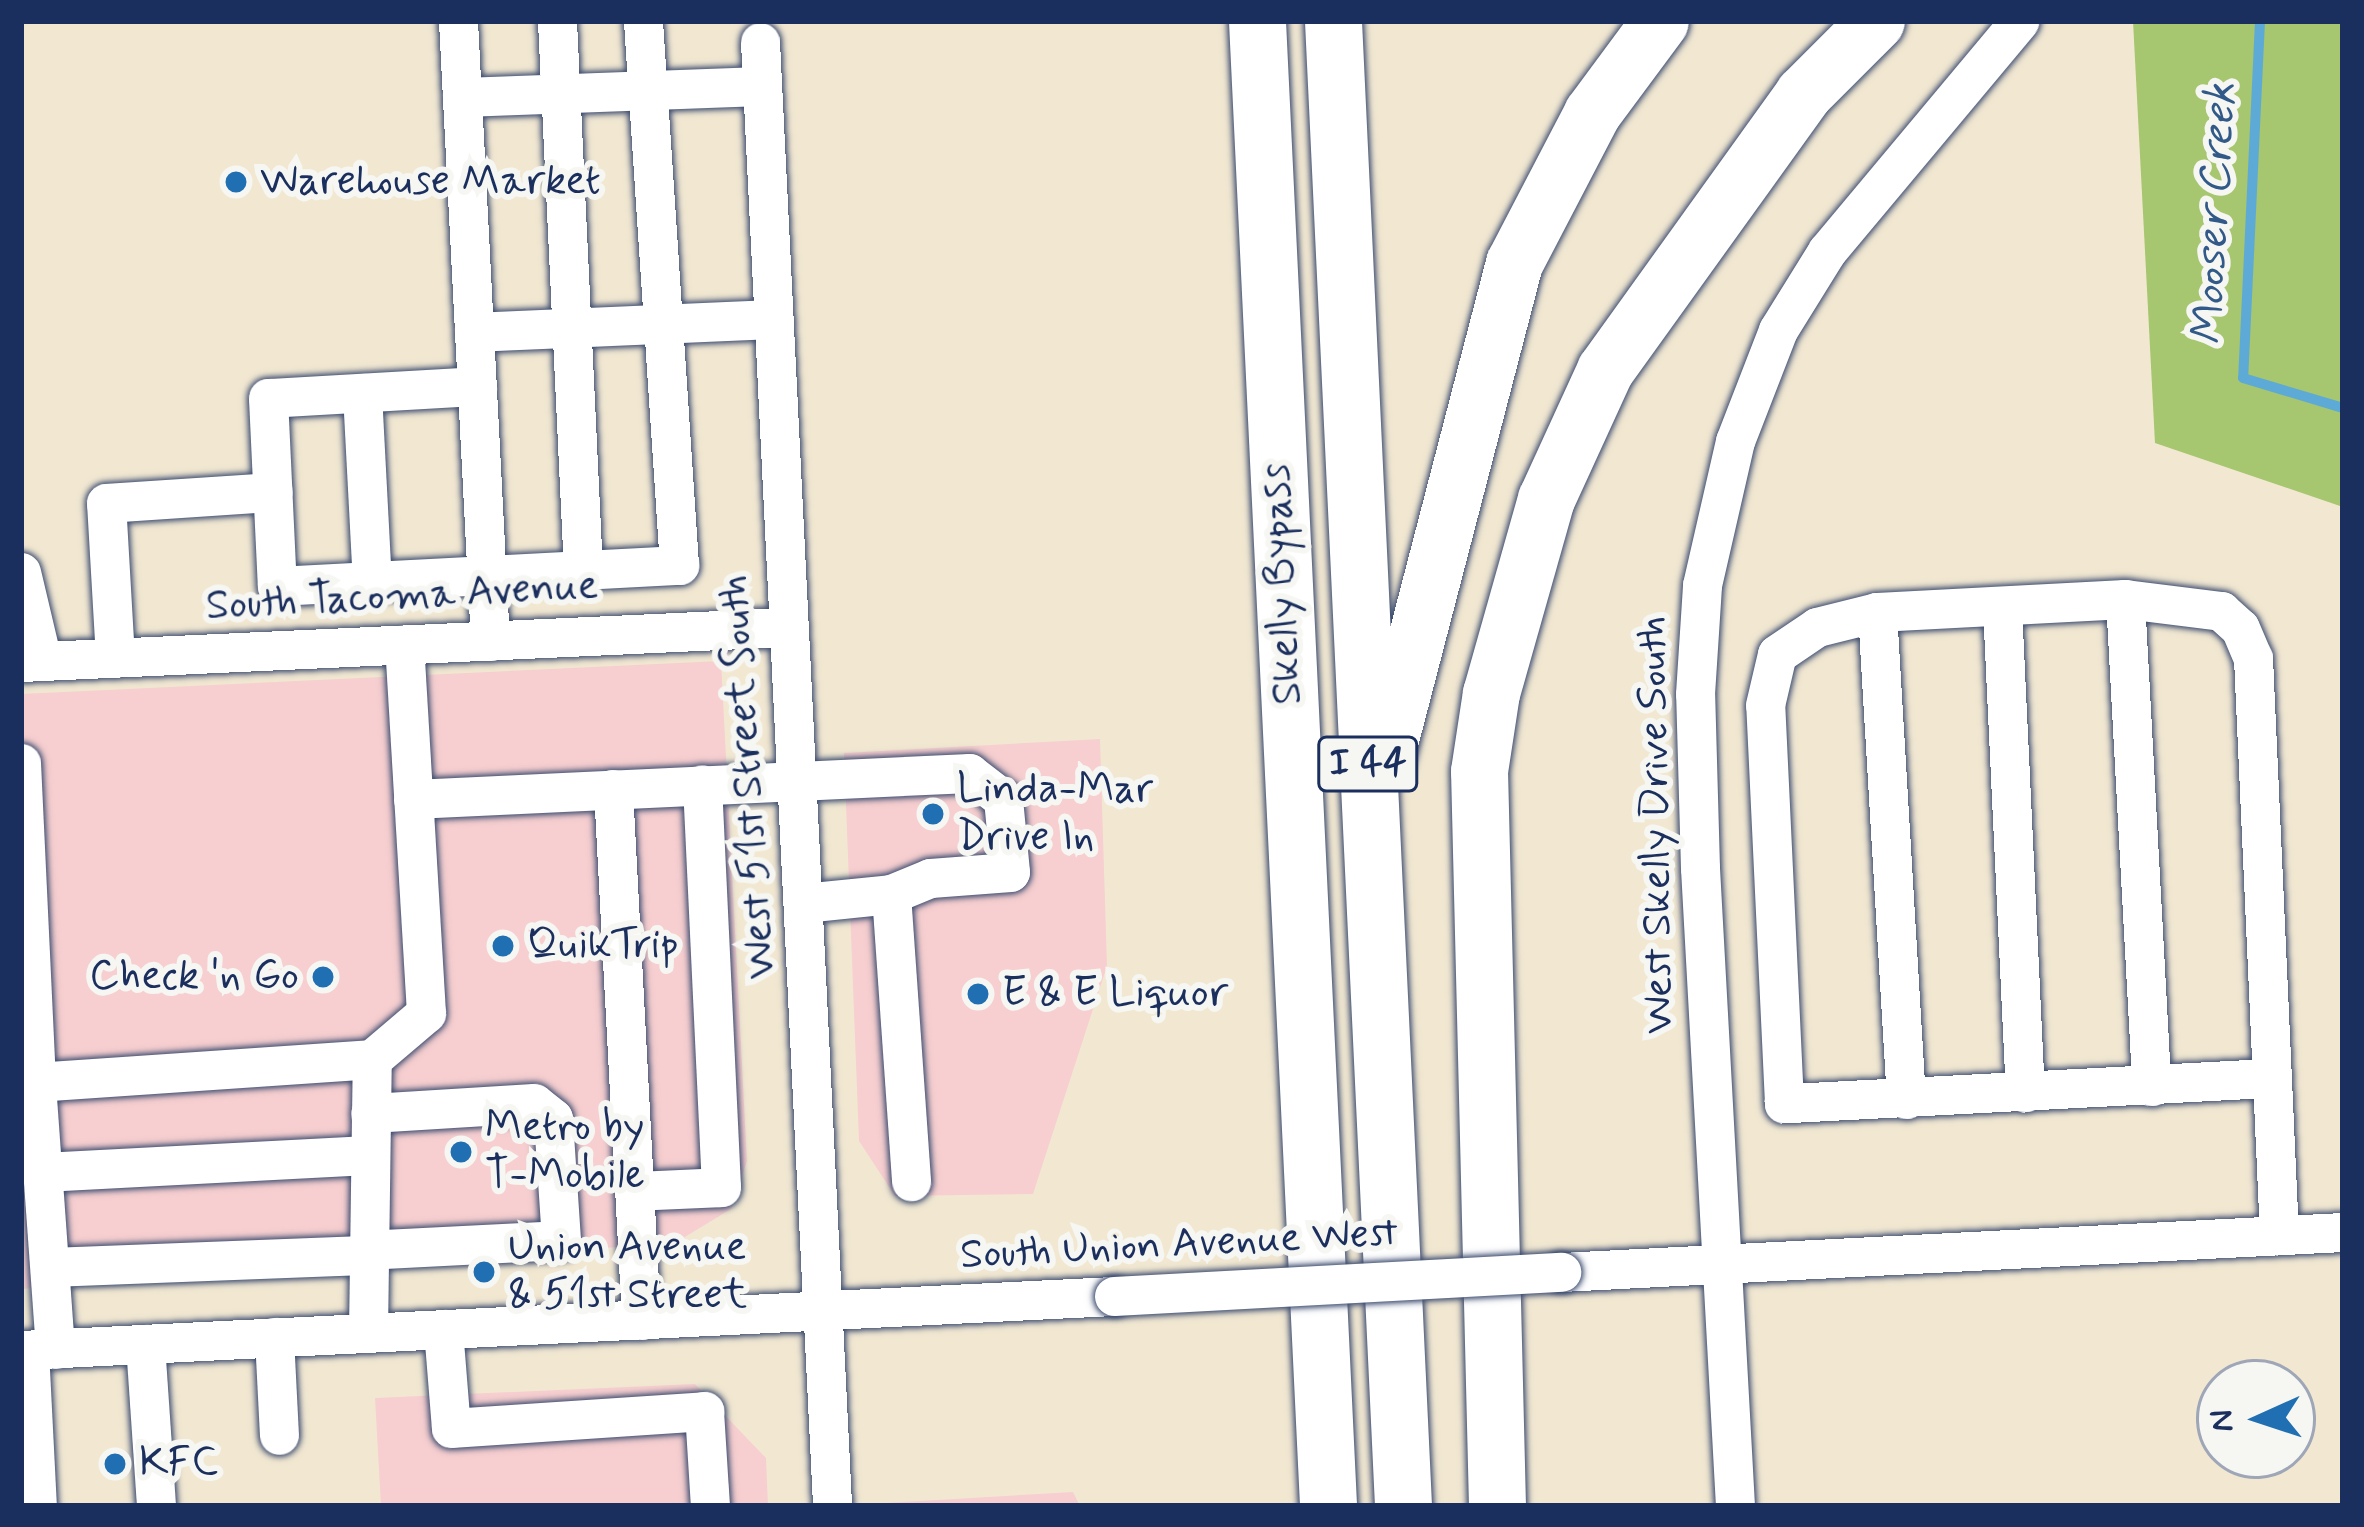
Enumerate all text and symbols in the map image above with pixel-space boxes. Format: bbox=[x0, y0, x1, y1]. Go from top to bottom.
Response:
water label: Mooser Creek bbox=[2181, 81, 2249, 347]
place label: Warehouse Market bbox=[260, 157, 602, 207]
marker: Warehouse Market bbox=[223, 169, 249, 195]
street label: Skelly Bypass bbox=[1251, 461, 1315, 707]
street label: South Tacoma Avenue bbox=[205, 562, 599, 632]
street label: West 51st Street South bbox=[710, 574, 788, 980]
street label: West Skelly Drive South bbox=[1628, 619, 1686, 1031]
road number: I 44 bbox=[1317, 731, 1419, 797]
place label: Linda-Mar Drive In bbox=[957, 765, 1153, 864]
marker: Linda-Mar Drive In bbox=[920, 801, 946, 827]
place label: QuikTrip bbox=[527, 921, 678, 971]
marker: QuikTrip bbox=[490, 933, 516, 959]
place label: Check 'n Go bbox=[90, 952, 299, 1002]
marker: Check 'n Go bbox=[310, 964, 336, 990]
place label: E & E Liquor bbox=[1002, 969, 1218, 1019]
marker: E & E Liquor bbox=[965, 981, 991, 1007]
place label: Metro by T-Mobile bbox=[485, 1103, 645, 1202]
marker: Metro by T-Mobile bbox=[448, 1139, 474, 1165]
street label: South Union Avenue West bbox=[957, 1208, 1401, 1282]
place label: Union Avenue & 51st Street bbox=[508, 1223, 749, 1322]
marker: Union Avenue & 51st Street bbox=[471, 1259, 497, 1285]
north arrow bbox=[2196, 1359, 2316, 1479]
text: N bbox=[2201, 1409, 2246, 1433]
place label: KFC bbox=[139, 1439, 218, 1489]
marker: KFC bbox=[102, 1451, 128, 1477]

